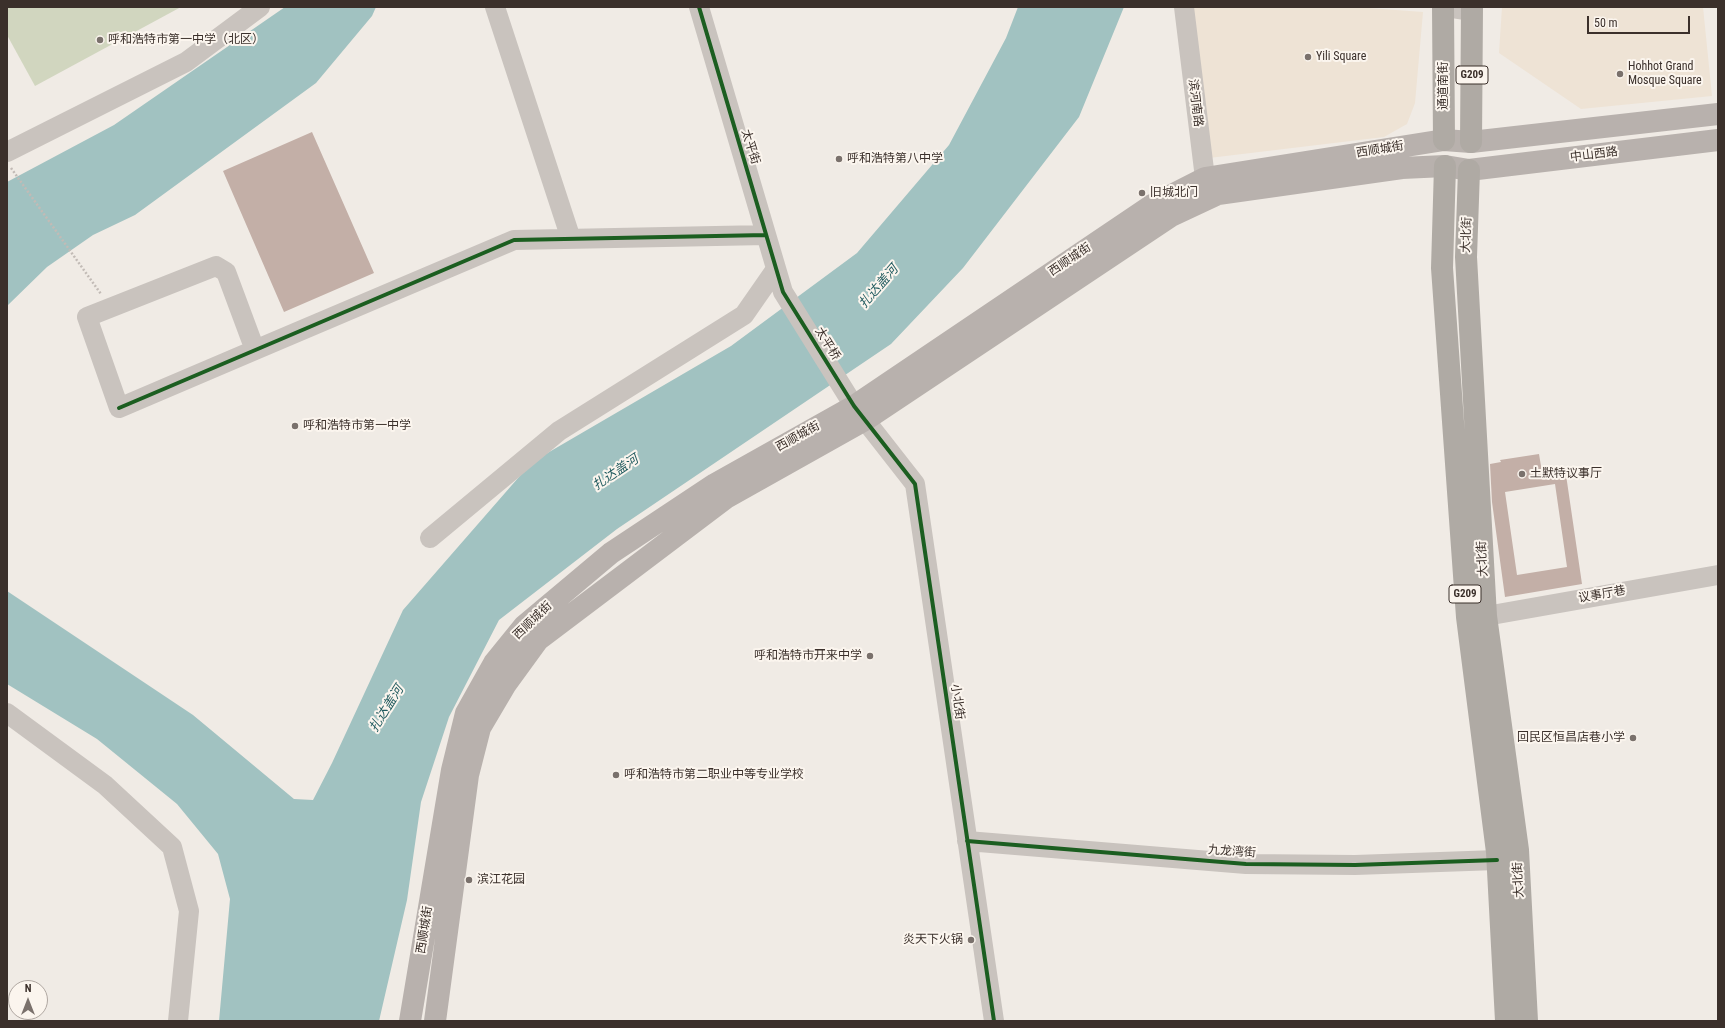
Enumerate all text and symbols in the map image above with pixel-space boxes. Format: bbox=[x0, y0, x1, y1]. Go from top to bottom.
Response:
scale bar bbox=[1589, 8, 1692, 34]
text: 50 m bbox=[1594, 16, 1618, 30]
place label: 呼和浩特市第一中学（北区） bbox=[108, 33, 264, 47]
marker: 呼和浩特市第一中学（北区） bbox=[95, 35, 105, 45]
place label: Yili Square bbox=[1316, 50, 1366, 64]
marker: Yili Square bbox=[1303, 52, 1313, 62]
place label: Hohhot Grand Mosque Square bbox=[1628, 60, 1702, 88]
street label: 通道南街 bbox=[1437, 62, 1451, 110]
road number: G209 bbox=[1456, 66, 1488, 84]
marker: Hohhot Grand Mosque Square bbox=[1615, 69, 1625, 79]
street label: 滨河南路 bbox=[1185, 78, 1205, 128]
street label: 太平街 bbox=[738, 128, 762, 166]
street label: 西顺城街 bbox=[1355, 139, 1405, 161]
street label: 中山西路 bbox=[1569, 145, 1619, 165]
place label: 呼和浩特第八中学 bbox=[847, 152, 943, 166]
marker: 呼和浩特第八中学 bbox=[834, 154, 844, 164]
place label: 旧城北门 bbox=[1150, 186, 1198, 200]
marker: 旧城北门 bbox=[1137, 188, 1147, 198]
street label: 大北街 bbox=[1459, 217, 1475, 253]
street label: 西顺城街 bbox=[1046, 241, 1094, 279]
water label: 扎达盖河 bbox=[856, 262, 902, 312]
street label: 太平桥 bbox=[811, 325, 843, 363]
place label: 呼和浩特市第一中学 bbox=[303, 419, 411, 433]
street label: 西顺城街 bbox=[774, 419, 822, 455]
marker: 呼和浩特市第一中学 bbox=[290, 421, 300, 431]
water label: 扎达盖河 bbox=[590, 452, 642, 494]
place label: 土默特议事厅 bbox=[1530, 467, 1602, 481]
marker: 土默特议事厅 bbox=[1517, 469, 1527, 479]
street label: 大北街 bbox=[1475, 541, 1491, 577]
street label: 议事厅巷 bbox=[1577, 584, 1627, 606]
road number: G209 bbox=[1449, 585, 1481, 603]
street label: 西顺城街 bbox=[511, 599, 555, 643]
place label: 呼和浩特市开来中学 bbox=[754, 649, 862, 663]
marker: 呼和浩特市开来中学 bbox=[865, 651, 875, 661]
water label: 扎达盖河 bbox=[367, 683, 407, 735]
street label: 小北街 bbox=[947, 683, 967, 721]
place label: 回民区恒昌店巷小学 bbox=[1517, 731, 1625, 745]
marker: 回民区恒昌店巷小学 bbox=[1628, 733, 1638, 743]
place label: 呼和浩特市第二职业中等专业学校 bbox=[624, 768, 804, 782]
marker: 呼和浩特市第二职业中等专业学校 bbox=[611, 770, 621, 780]
street label: 九龙湾街 bbox=[1208, 843, 1256, 861]
street label: 大北街 bbox=[1511, 862, 1527, 898]
place label: 滨江花园 bbox=[477, 873, 525, 887]
marker: 滨江花园 bbox=[464, 875, 474, 885]
street label: 西顺城街 bbox=[414, 905, 436, 955]
place label: 炎天下火锅 bbox=[903, 933, 963, 947]
marker: 炎天下火锅 bbox=[966, 935, 976, 945]
north arrow bbox=[8, 980, 48, 1020]
text: N bbox=[25, 982, 31, 995]

